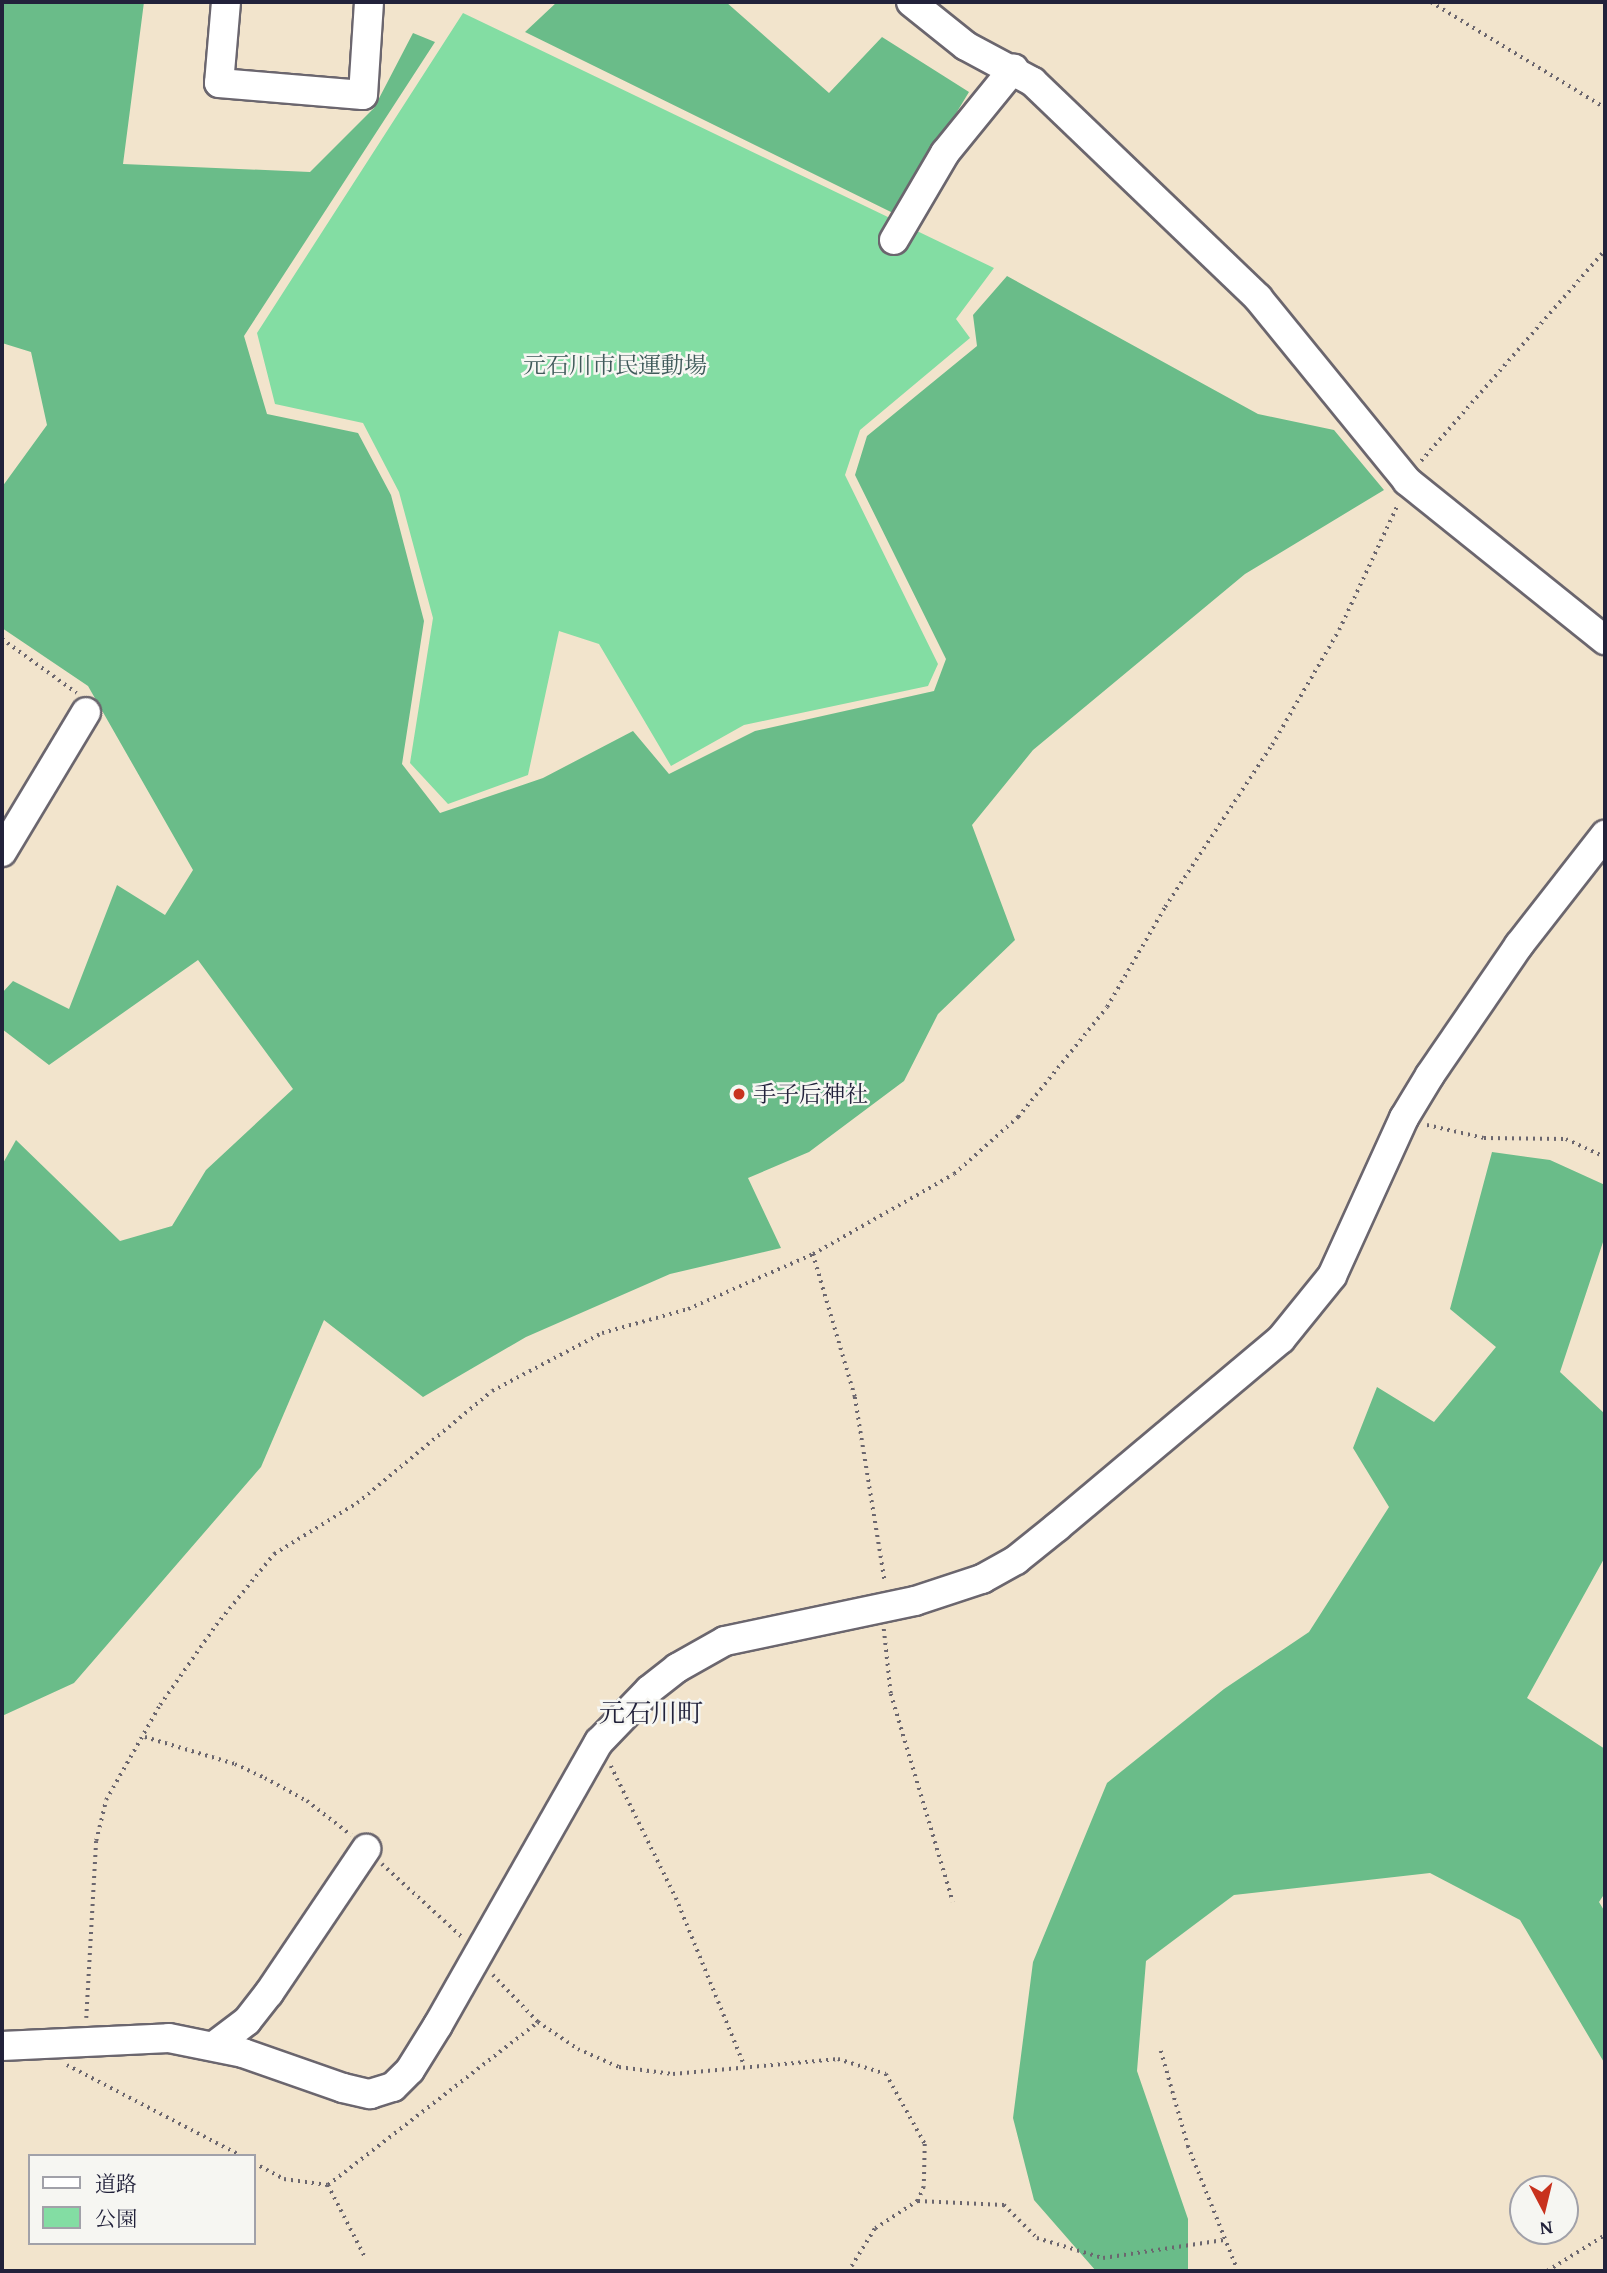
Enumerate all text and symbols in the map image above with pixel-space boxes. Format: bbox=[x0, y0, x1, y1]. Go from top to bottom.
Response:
park label: 元石川市民運動場 bbox=[523, 351, 707, 379]
place label: 手子后神社 bbox=[753, 1080, 868, 1108]
marker: 手子后神社 bbox=[731, 1086, 747, 1102]
district label: 元石川町 bbox=[599, 1697, 703, 1729]
legend bbox=[28, 2154, 256, 2245]
text: 道路 bbox=[95, 2168, 137, 2199]
north arrow bbox=[1509, 2175, 1579, 2245]
text: 公園 bbox=[95, 2203, 137, 2234]
text: N bbox=[1538, 2214, 1554, 2244]

